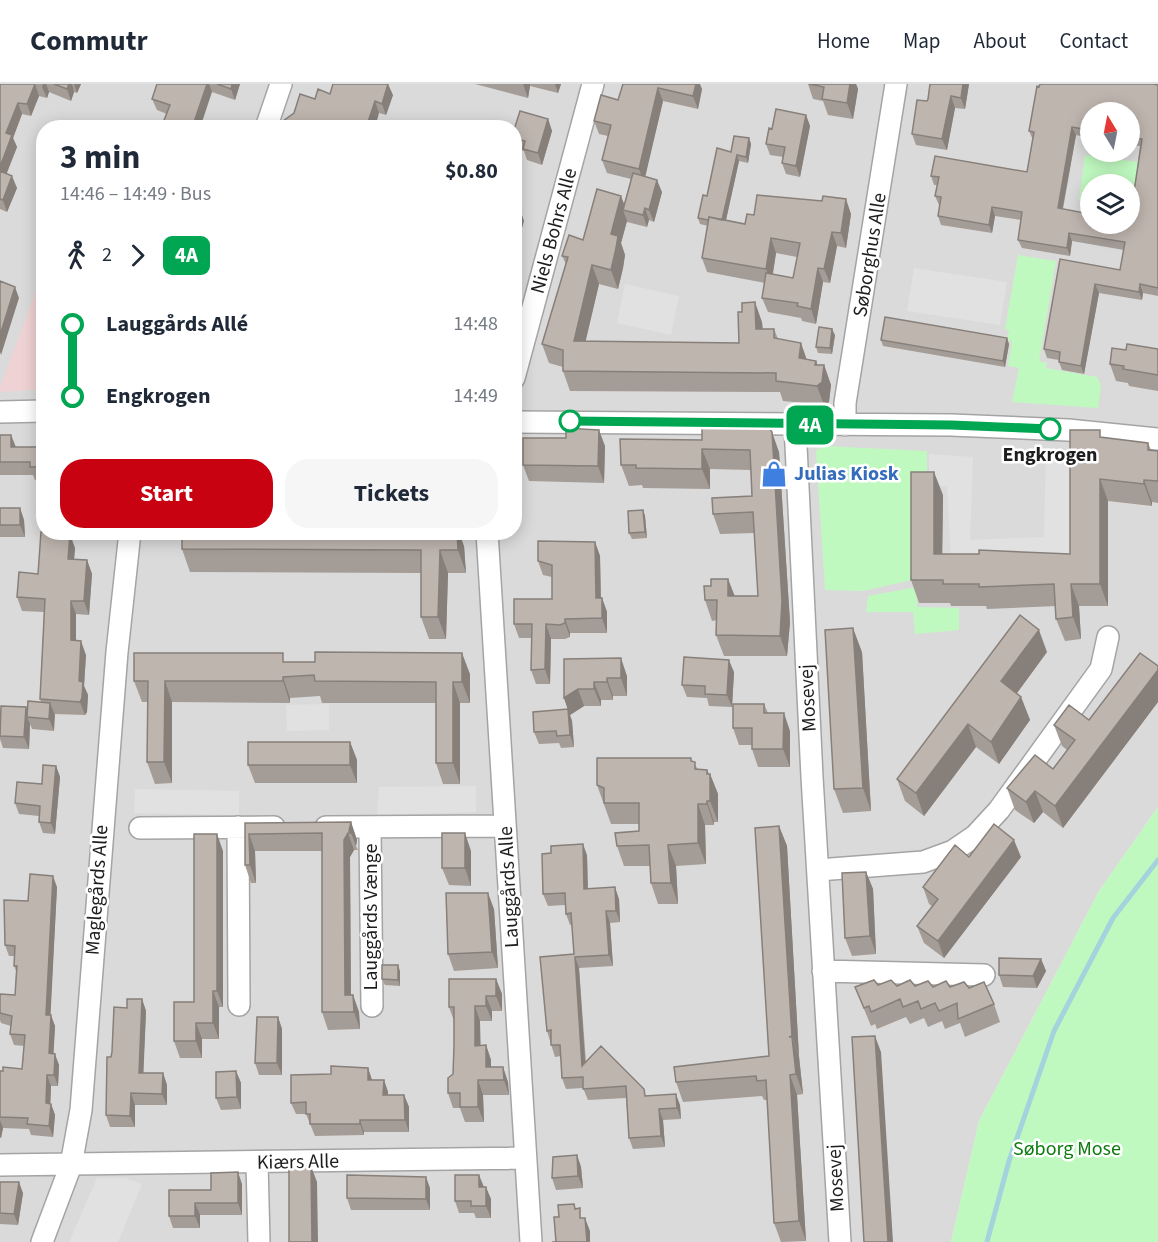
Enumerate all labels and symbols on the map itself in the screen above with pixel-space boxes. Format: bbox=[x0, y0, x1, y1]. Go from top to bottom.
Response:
north arrow bbox=[1080, 102, 1140, 162]
street label: Niels Bohrs Alle bbox=[524, 165, 584, 297]
street label: Søborghus Alle bbox=[846, 191, 894, 319]
line badge: 4A bbox=[783, 406, 837, 444]
unlabelled marker bbox=[559, 410, 581, 432]
marker: Engkrogen bbox=[1039, 418, 1061, 440]
place label: Engkrogen bbox=[1002, 441, 1098, 469]
shop icon: Julias Kiosk bbox=[759, 459, 789, 489]
place label: Julias Kiosk bbox=[794, 460, 899, 488]
street label: Mosevej bbox=[792, 663, 824, 733]
street label: Maglegårds Alle bbox=[78, 824, 116, 956]
street label: Lauggårds Alle bbox=[492, 825, 526, 949]
street label: Lauggårds Vænge bbox=[357, 843, 385, 990]
park label: Søborg Mose bbox=[1013, 1135, 1121, 1163]
street label: Mosevej bbox=[820, 1143, 852, 1213]
street label: Kiærs Alle bbox=[257, 1147, 339, 1177]

